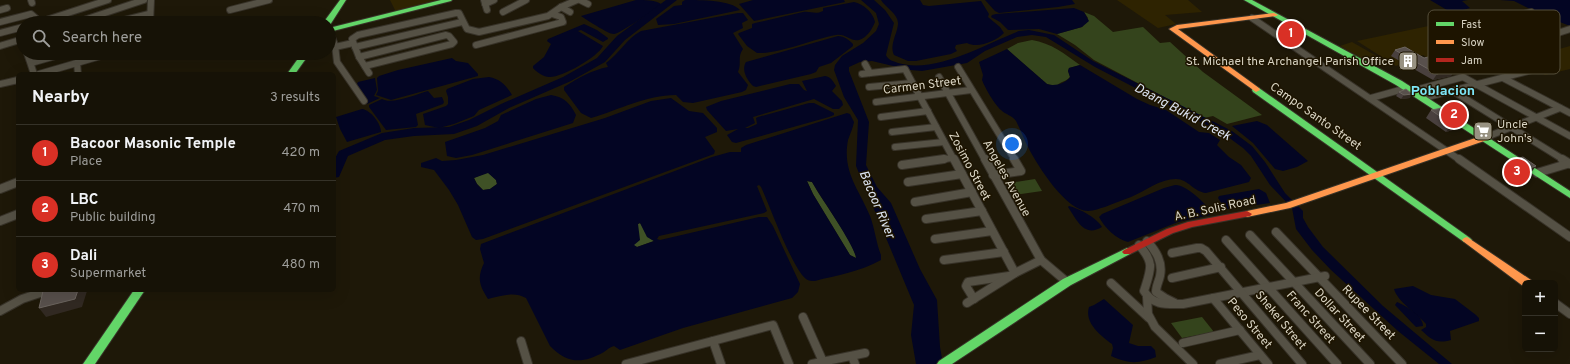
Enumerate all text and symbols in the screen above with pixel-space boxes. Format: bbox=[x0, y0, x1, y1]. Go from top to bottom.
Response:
legend bbox=[1428, 10, 1560, 74]
search box bbox=[16, 16, 336, 60]
text: Fast bbox=[1461, 18, 1481, 32]
pin: 1 bbox=[1278, 19, 1304, 49]
icon: search bbox=[30, 27, 52, 49]
text: Search here bbox=[62, 29, 142, 48]
text: Slow bbox=[1461, 36, 1484, 50]
building icon: St. Michael the Archangel Parish Office bbox=[1397, 50, 1419, 72]
place label: St. Michael the Archangel Parish Office bbox=[1186, 54, 1394, 70]
text: Jam bbox=[1461, 54, 1482, 68]
street label: Carmen Street bbox=[882, 73, 962, 99]
street label: Campo Santo Street bbox=[1267, 79, 1364, 154]
water label: Daang Bukid Creek bbox=[1131, 81, 1233, 145]
district label: Poblacion bbox=[1411, 83, 1475, 100]
text: Nearby bbox=[32, 87, 89, 109]
text: 3 results bbox=[270, 90, 320, 106]
pin: 2 bbox=[1441, 100, 1467, 130]
place label: Uncle John's bbox=[1497, 117, 1532, 147]
supermarket icon: Uncle John's bbox=[1472, 120, 1494, 142]
street label: Zosimo Street bbox=[944, 129, 994, 204]
your location bbox=[1002, 134, 1022, 154]
text: Bacoor Masonic Temple bbox=[70, 135, 236, 154]
street label: Angeles Avenue bbox=[978, 137, 1034, 220]
text: 1 bbox=[42, 145, 48, 161]
text: 420 m bbox=[282, 145, 320, 161]
text: Place bbox=[70, 154, 102, 170]
pin: 3 bbox=[1504, 157, 1530, 187]
water label: Bacoor River bbox=[855, 168, 898, 242]
text: LBC bbox=[70, 191, 98, 210]
street label: A. B. Solis Road bbox=[1173, 193, 1258, 225]
text: 2 bbox=[41, 201, 49, 217]
text: 470 m bbox=[283, 201, 320, 217]
text: Public building bbox=[70, 210, 156, 226]
text: Dali bbox=[70, 247, 97, 266]
text: 3 bbox=[41, 257, 49, 273]
text: 480 m bbox=[282, 257, 320, 273]
text: Supermarket bbox=[70, 266, 146, 282]
map controls bbox=[1522, 280, 1558, 352]
button: + bbox=[1522, 280, 1558, 316]
street label: Rupee Street bbox=[1338, 282, 1399, 344]
street label: Dollar Street bbox=[1310, 285, 1368, 346]
street label: Shekel Street bbox=[1251, 288, 1310, 353]
street label: Franc Street bbox=[1282, 288, 1338, 347]
street label: Peso Street bbox=[1223, 295, 1275, 353]
button: − bbox=[1522, 316, 1558, 352]

